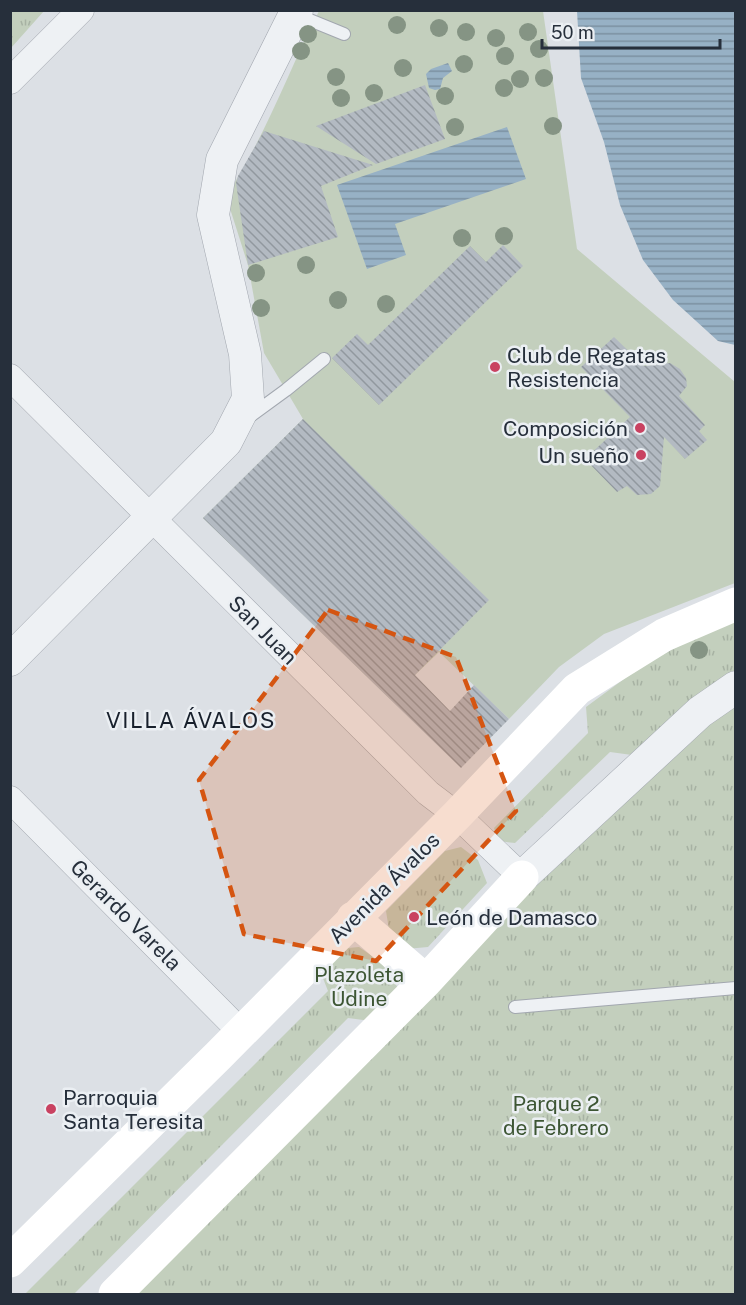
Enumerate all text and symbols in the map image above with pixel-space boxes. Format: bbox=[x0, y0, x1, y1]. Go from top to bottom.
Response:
scale bar bbox=[542, 12, 720, 50]
text: 50 m bbox=[551, 22, 594, 43]
place label: Club de Regatas Resistencia bbox=[507, 343, 666, 392]
marker: Club de Regatas Resistencia bbox=[488, 360, 502, 374]
place label: Composición bbox=[503, 416, 628, 441]
marker: Composición bbox=[633, 421, 647, 435]
place label: Un sueño bbox=[538, 443, 629, 468]
marker: Un sueño bbox=[634, 448, 648, 462]
street label: San Juan bbox=[223, 590, 303, 670]
district label: VILLA ÁVALOS bbox=[106, 707, 276, 733]
street label: Avenida Ávalos bbox=[323, 827, 445, 949]
street label: Gerardo Varela bbox=[65, 854, 187, 976]
place label: León de Damasco bbox=[426, 905, 597, 930]
marker: León de Damasco bbox=[407, 910, 421, 924]
park label: Plazoleta Údine bbox=[314, 962, 404, 1011]
place label: Parroquia Santa Teresita bbox=[63, 1085, 203, 1134]
park label: Parque 2 de Febrero bbox=[503, 1091, 609, 1140]
marker: Parroquia Santa Teresita bbox=[44, 1102, 58, 1116]

